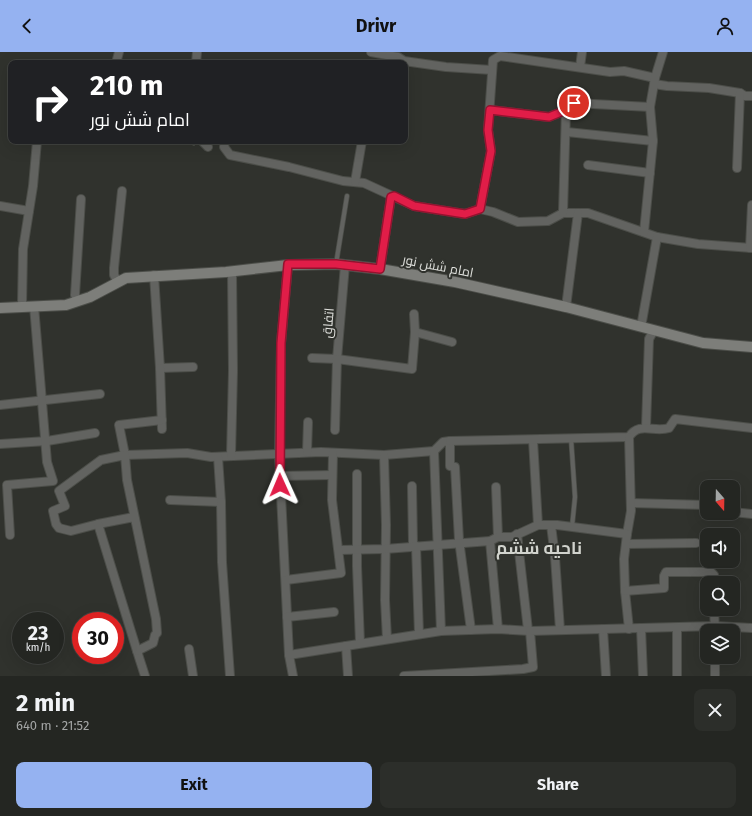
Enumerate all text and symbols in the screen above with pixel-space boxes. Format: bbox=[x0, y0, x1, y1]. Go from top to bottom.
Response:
icon: back bbox=[16, 15, 38, 37]
text: Drivr bbox=[356, 15, 396, 37]
icon: person bbox=[714, 15, 736, 37]
text: 210 m bbox=[90, 69, 164, 102]
icon: right bbox=[24, 76, 76, 128]
pin bbox=[557, 86, 591, 120]
icon: arrive bbox=[563, 92, 585, 114]
text: امام شش نور bbox=[90, 109, 190, 131]
street label: امام شش نور bbox=[400, 252, 475, 282]
street label: اتفاق bbox=[319, 307, 337, 339]
position arrow bbox=[259, 464, 301, 506]
north arrow bbox=[700, 480, 740, 520]
map controls bbox=[700, 480, 740, 664]
button: sound bbox=[700, 528, 740, 568]
district label: ناحیه ششم bbox=[496, 538, 582, 560]
button: search bbox=[700, 576, 740, 616]
speed limit sign: 30 bbox=[72, 612, 124, 664]
text: 23 bbox=[28, 621, 48, 645]
button: layers bbox=[700, 624, 740, 664]
text: km/h bbox=[26, 642, 50, 654]
text: 2 min bbox=[16, 689, 75, 717]
button: close bbox=[694, 689, 736, 731]
text: 640 m · 21:52 bbox=[16, 718, 89, 733]
button: Exit bbox=[16, 762, 372, 808]
button: Share bbox=[380, 762, 736, 808]

